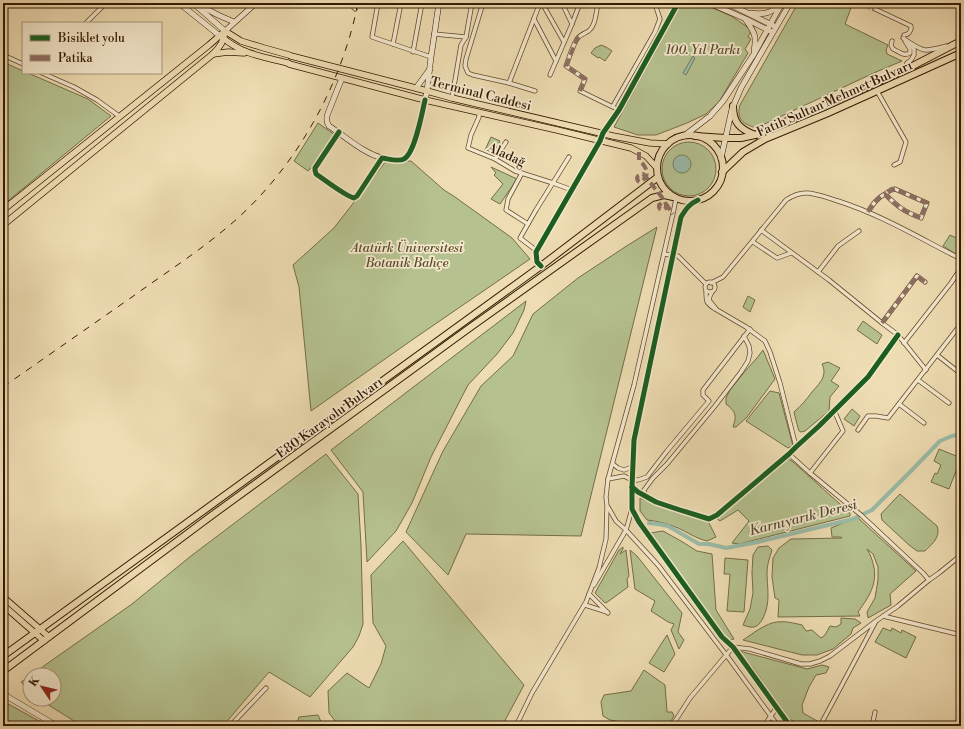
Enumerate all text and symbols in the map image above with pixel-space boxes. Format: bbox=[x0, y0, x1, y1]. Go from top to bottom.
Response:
legend bbox=[22, 22, 162, 74]
text: Bisiklet yolu bbox=[57, 31, 125, 46]
park label: 100. Yıl Parkı bbox=[666, 42, 741, 58]
text: Patika bbox=[58, 51, 94, 66]
street label: Fatih Sultan Mehmet Bulvarı bbox=[754, 57, 915, 141]
street label: Terminal Caddesi bbox=[428, 74, 533, 114]
street label: Aladağ bbox=[484, 139, 528, 170]
park label: Atatürk Üniversitesi Botanik Bahçe bbox=[349, 239, 464, 271]
street label: E80 Karayolu Bulvarı bbox=[273, 374, 386, 462]
water label: Karnıyarık Deresi bbox=[747, 496, 860, 540]
north arrow bbox=[22, 667, 62, 707]
text: K bbox=[26, 673, 44, 690]

